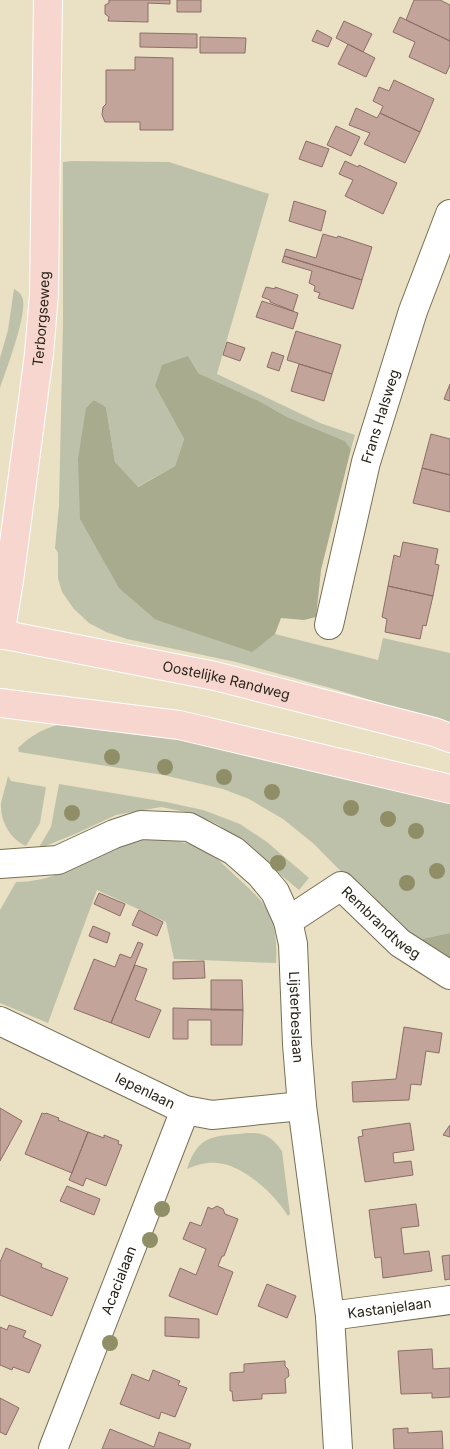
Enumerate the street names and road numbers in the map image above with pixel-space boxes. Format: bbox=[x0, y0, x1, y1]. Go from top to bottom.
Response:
street label: Terborgseweg bbox=[28, 271, 52, 367]
street label: Frans Halsweg bbox=[357, 367, 402, 465]
street label: Oostelijke Randweg bbox=[161, 657, 292, 703]
street label: Rembrandtweg bbox=[338, 882, 424, 962]
street label: Lijsterbeslaan bbox=[286, 971, 307, 1064]
street label: Iepenlaan bbox=[113, 1069, 178, 1112]
street label: Acacialaan bbox=[97, 1243, 139, 1317]
street label: Kastanjelaan bbox=[346, 1294, 432, 1322]

